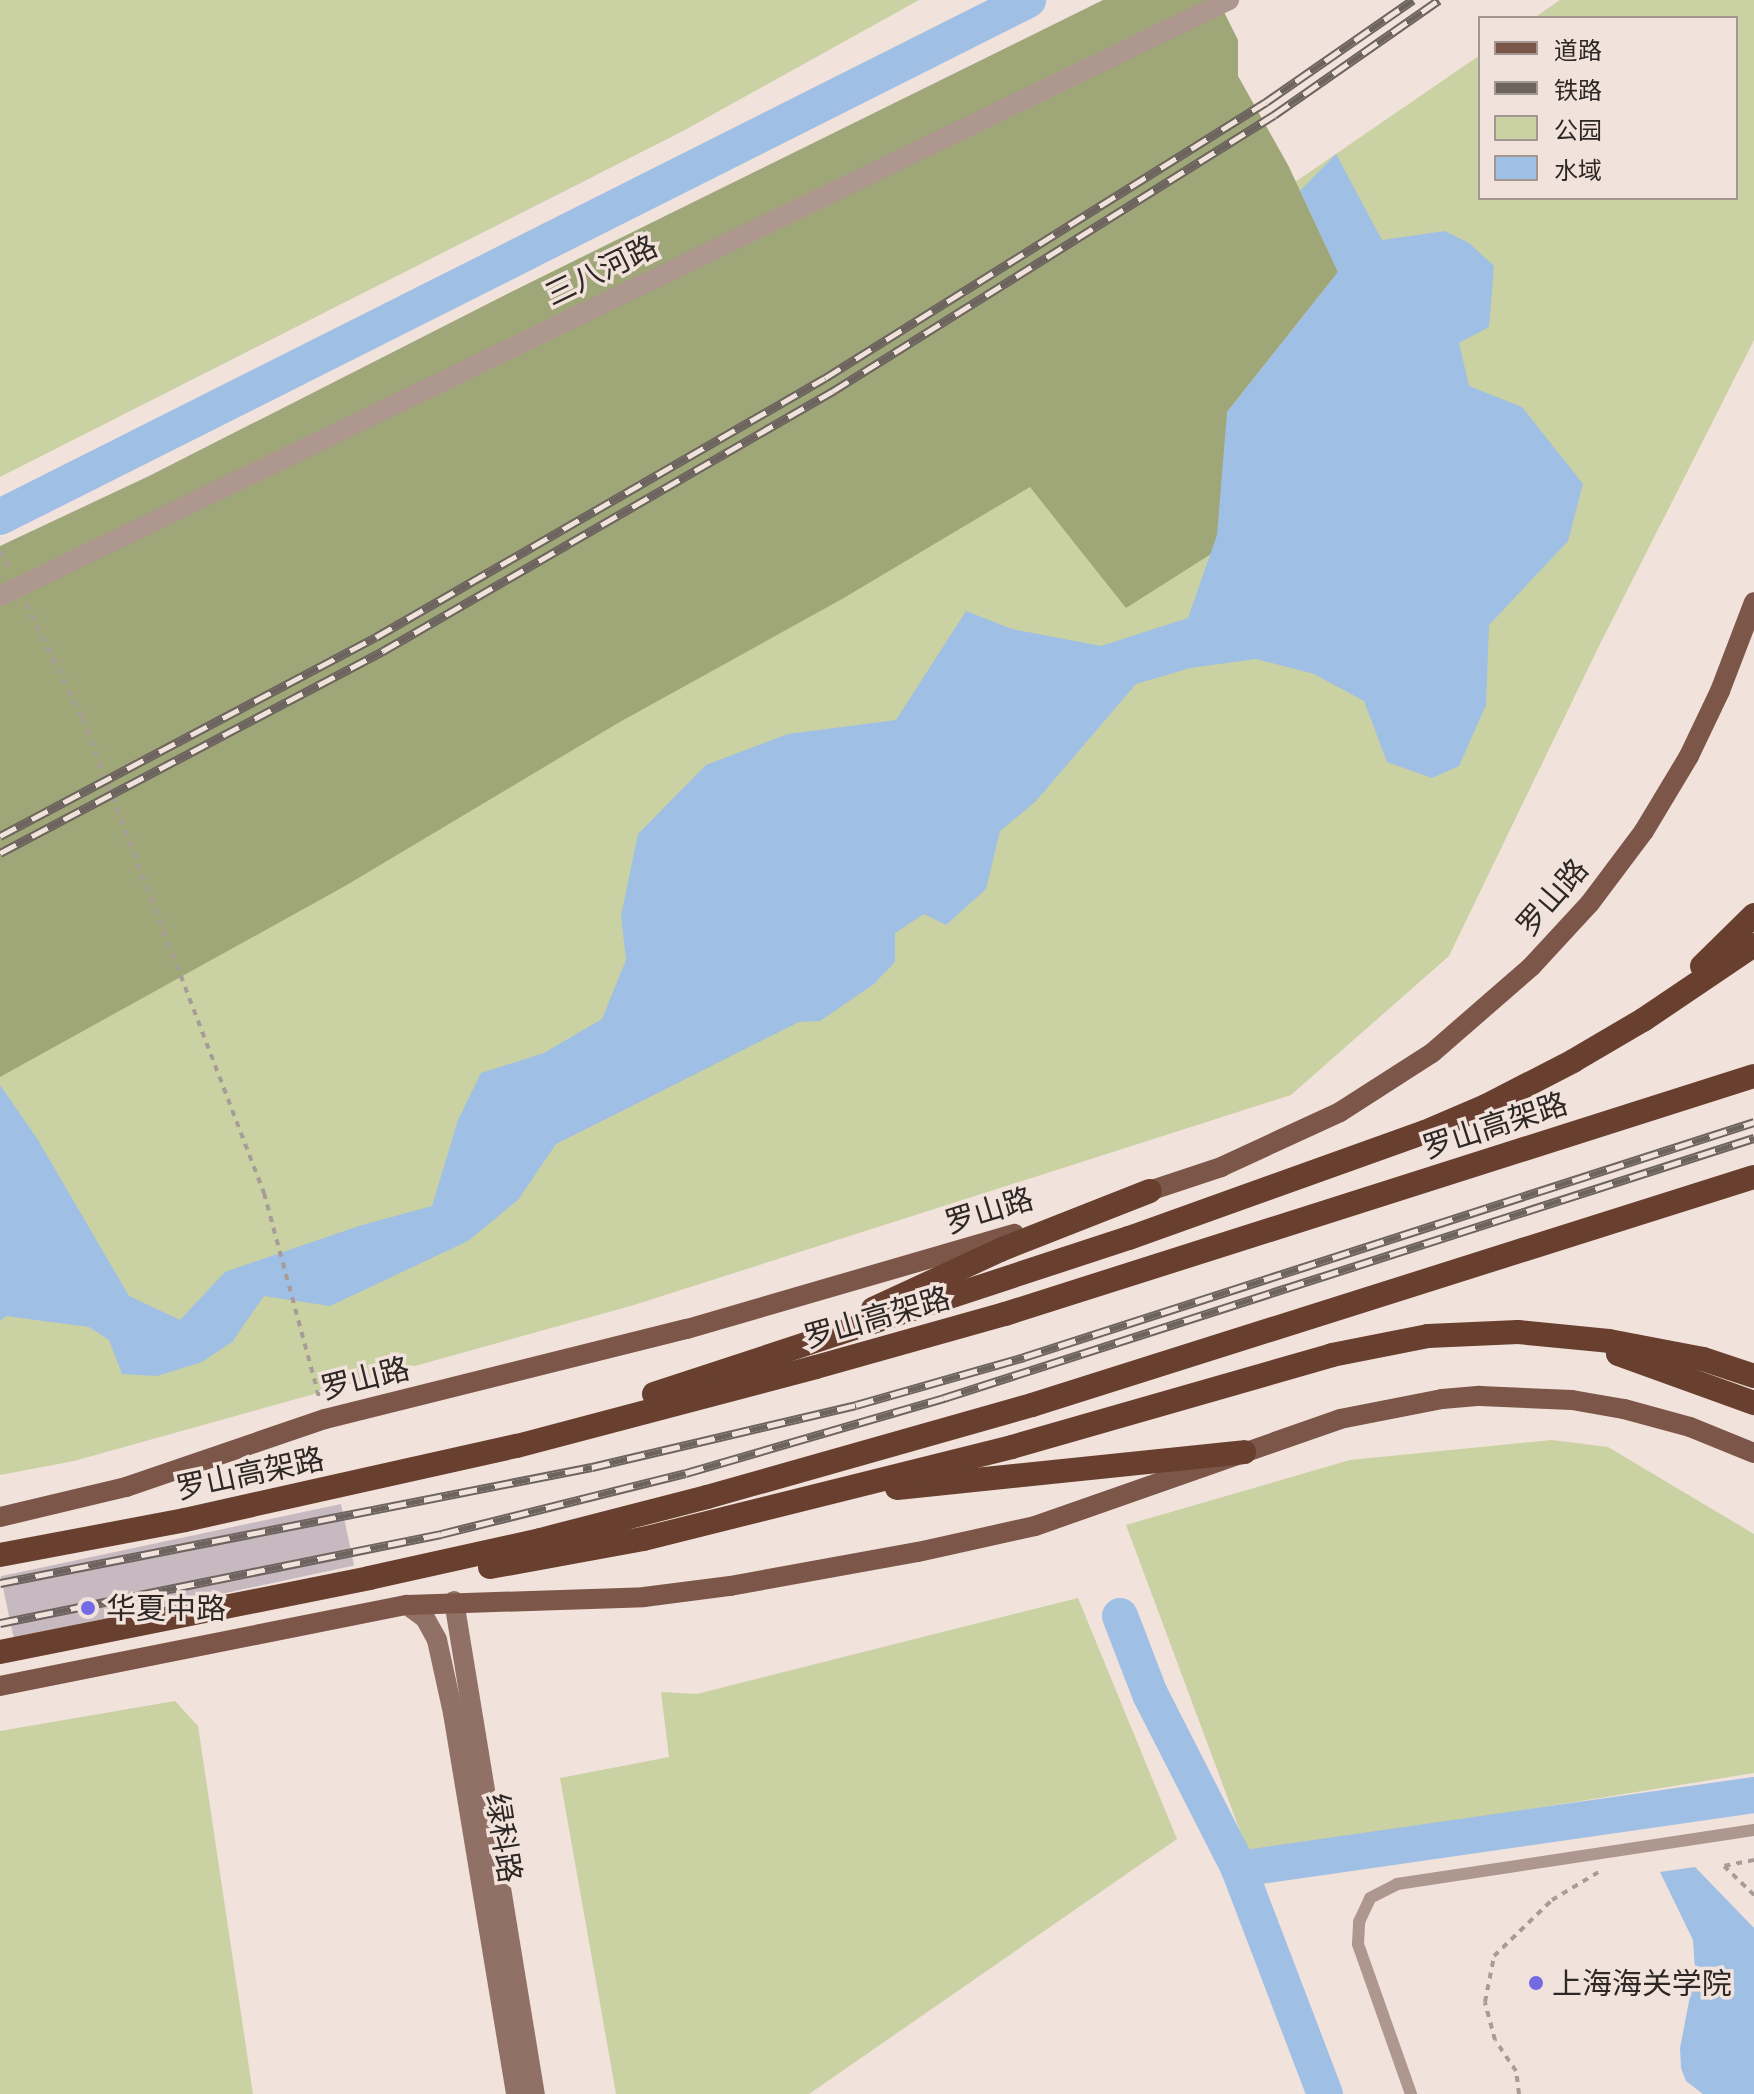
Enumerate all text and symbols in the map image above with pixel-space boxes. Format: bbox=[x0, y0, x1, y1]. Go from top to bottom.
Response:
legend bbox=[1478, 16, 1738, 200]
text: 道路 bbox=[1554, 35, 1602, 65]
text: 铁路 bbox=[1554, 75, 1602, 105]
text: 公园 bbox=[1554, 115, 1602, 145]
text: 水域 bbox=[1554, 155, 1602, 185]
street label: 三八河路 bbox=[539, 228, 663, 312]
street label: 罗山路 bbox=[1509, 851, 1595, 943]
street label: 罗山高架路 bbox=[1418, 1085, 1572, 1165]
street label: 罗山路 bbox=[941, 1180, 1037, 1240]
street label: 罗山高架路 bbox=[800, 1279, 954, 1355]
street label: 罗山路 bbox=[317, 1350, 413, 1406]
street label: 罗山高架路 bbox=[173, 1440, 327, 1506]
place label: 华夏中路 bbox=[106, 1590, 226, 1626]
marker: 华夏中路 bbox=[77, 1597, 99, 1619]
street label: 绿科路 bbox=[479, 1791, 529, 1885]
place label: 上海海关学院 bbox=[1552, 1965, 1732, 2001]
marker: 上海海关学院 bbox=[1527, 1974, 1545, 1992]

